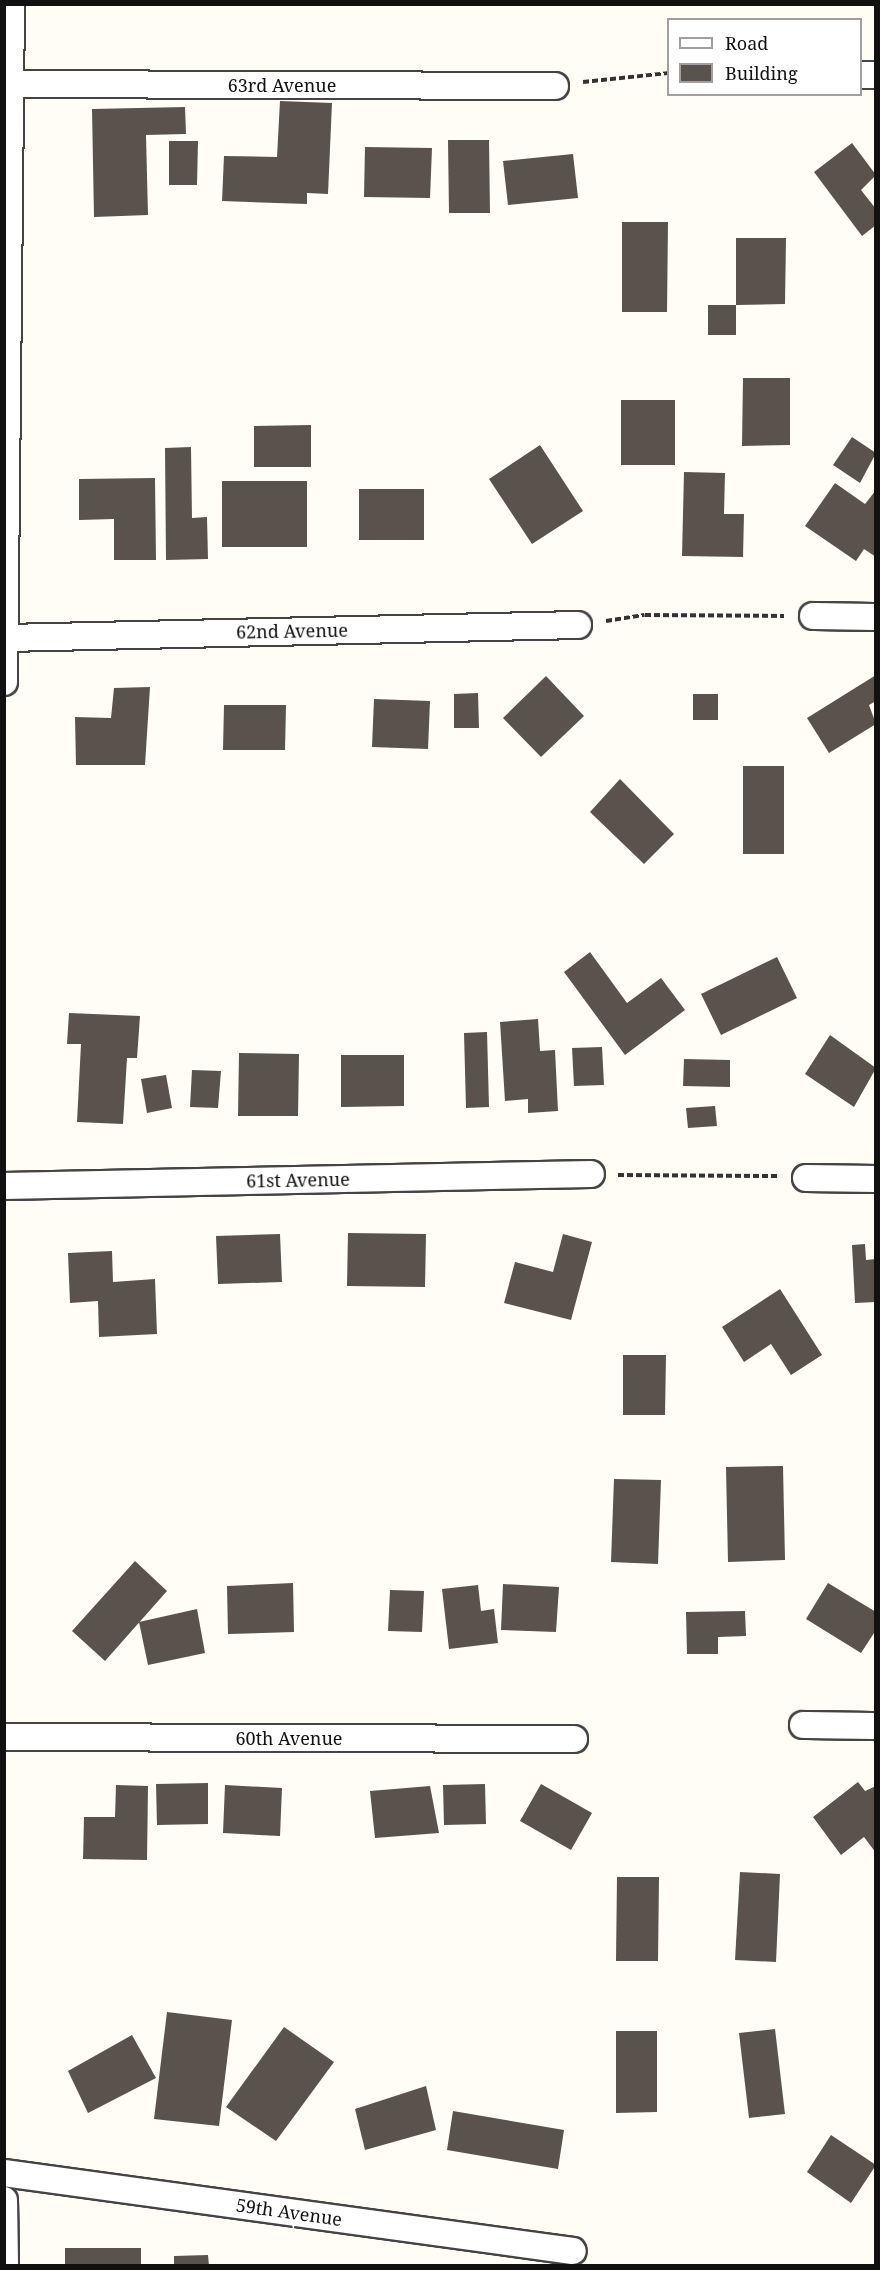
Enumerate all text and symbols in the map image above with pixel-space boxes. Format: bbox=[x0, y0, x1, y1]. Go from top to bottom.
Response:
legend bbox=[667, 18, 862, 96]
text: Road bbox=[725, 31, 768, 55]
text: Building bbox=[725, 61, 798, 85]
street label: 63rd Avenue bbox=[228, 74, 336, 96]
street label: 62nd Avenue bbox=[236, 619, 348, 643]
street label: 61st Avenue bbox=[246, 1168, 350, 1192]
street label: 60th Avenue bbox=[236, 1727, 342, 1749]
street label: 59th Avenue bbox=[235, 2194, 343, 2230]

